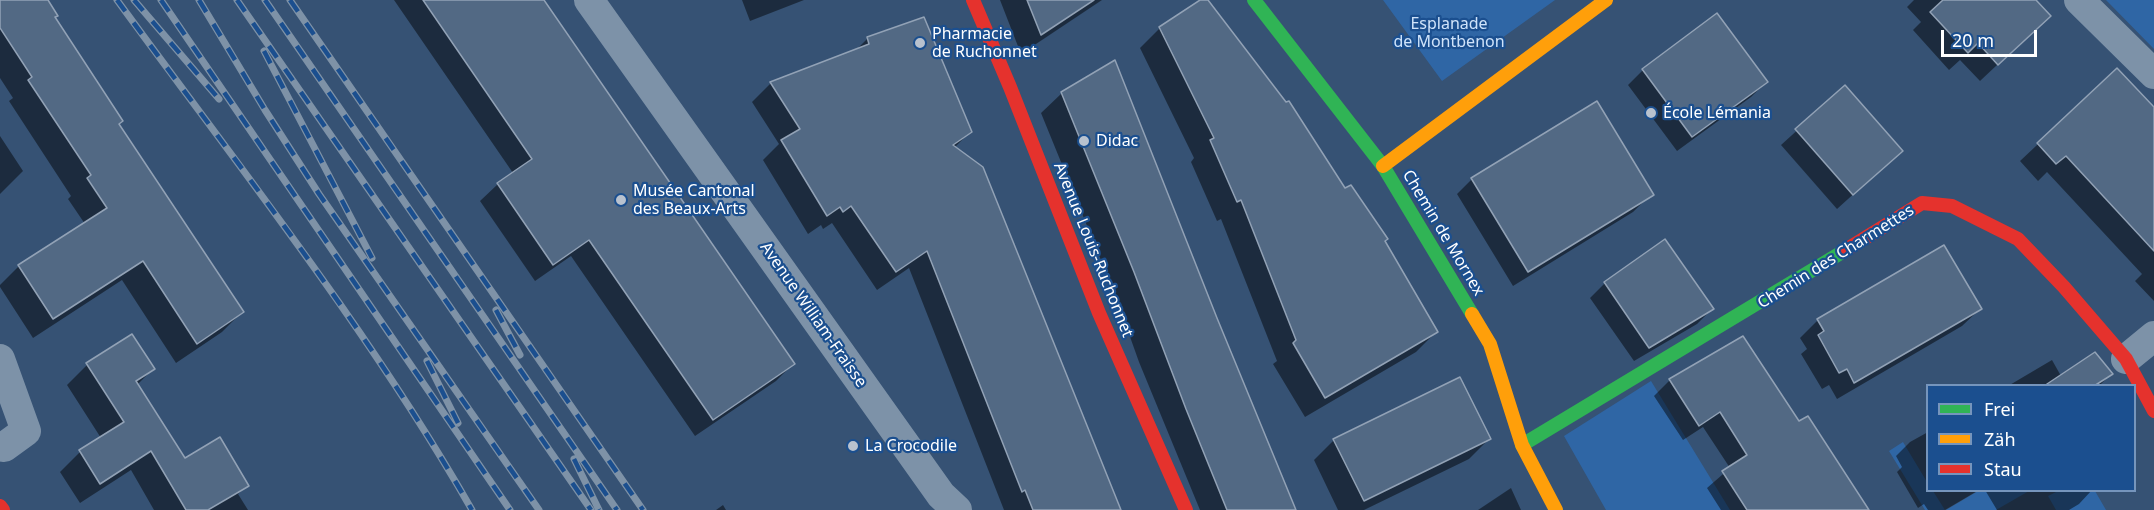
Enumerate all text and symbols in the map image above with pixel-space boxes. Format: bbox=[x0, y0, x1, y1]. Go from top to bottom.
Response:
park label: Esplanade de Montbenon bbox=[1393, 14, 1505, 52]
scale bar bbox=[1944, 18, 2040, 56]
place label: Pharmacie de Ruchonnet bbox=[932, 24, 1037, 62]
text: 20 m bbox=[1952, 28, 1994, 52]
marker: Pharmacie de Ruchonnet bbox=[913, 36, 927, 50]
place label: École Lémania bbox=[1663, 103, 1771, 123]
marker: École Lémania bbox=[1644, 106, 1658, 120]
place label: Didac bbox=[1096, 131, 1138, 151]
marker: Didac bbox=[1077, 134, 1091, 148]
street label: Avenue Louis-Ruchonnet bbox=[1049, 160, 1137, 340]
street label: Chemin de Mornex bbox=[1398, 167, 1488, 299]
place label: Musée Cantonal des Beaux-Arts bbox=[633, 181, 755, 219]
marker: Musée Cantonal des Beaux-Arts bbox=[614, 193, 628, 207]
street label: Chemin des Charmettes bbox=[1754, 201, 1918, 313]
street label: Avenue William-Fraisse bbox=[756, 239, 870, 391]
legend bbox=[1926, 384, 2136, 492]
text: Frei bbox=[1984, 397, 2015, 421]
text: Zäh bbox=[1984, 427, 2016, 451]
place label: La Crocodile bbox=[865, 436, 957, 456]
marker: La Crocodile bbox=[846, 439, 860, 453]
text: Stau bbox=[1984, 457, 2022, 481]

